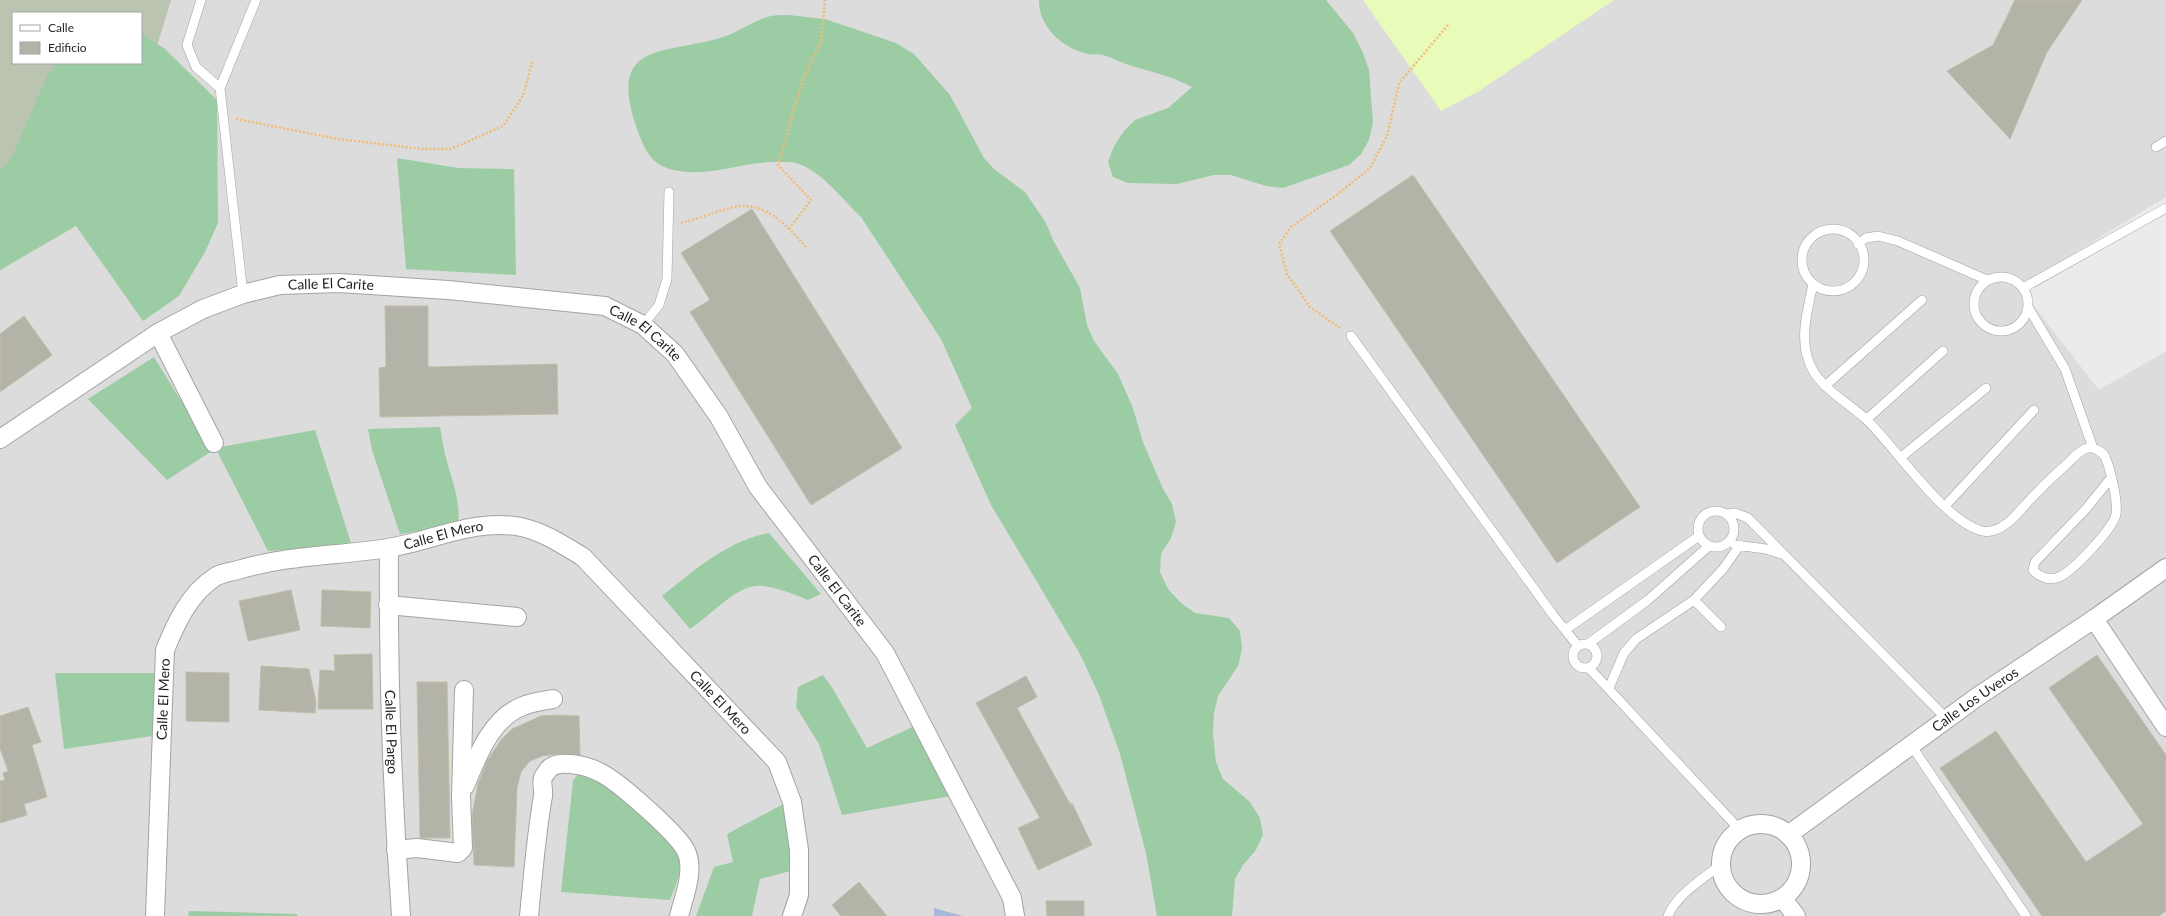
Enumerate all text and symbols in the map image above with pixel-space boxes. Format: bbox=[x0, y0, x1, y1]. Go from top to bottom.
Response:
legend bbox=[12, 12, 142, 64]
text: Calle bbox=[48, 20, 74, 35]
text: Edificio bbox=[48, 40, 87, 55]
street label: Calle El Carite bbox=[288, 274, 374, 293]
street label: Calle El Carite bbox=[607, 301, 686, 364]
street label: Calle El Mero bbox=[402, 517, 484, 553]
street label: Calle El Carite bbox=[805, 551, 870, 629]
street label: Calle El Mero bbox=[153, 658, 173, 740]
street label: Calle Los Uveros bbox=[1928, 663, 2021, 735]
street label: Calle El Mero bbox=[687, 666, 755, 738]
street label: Calle El Pargo bbox=[382, 690, 402, 774]

